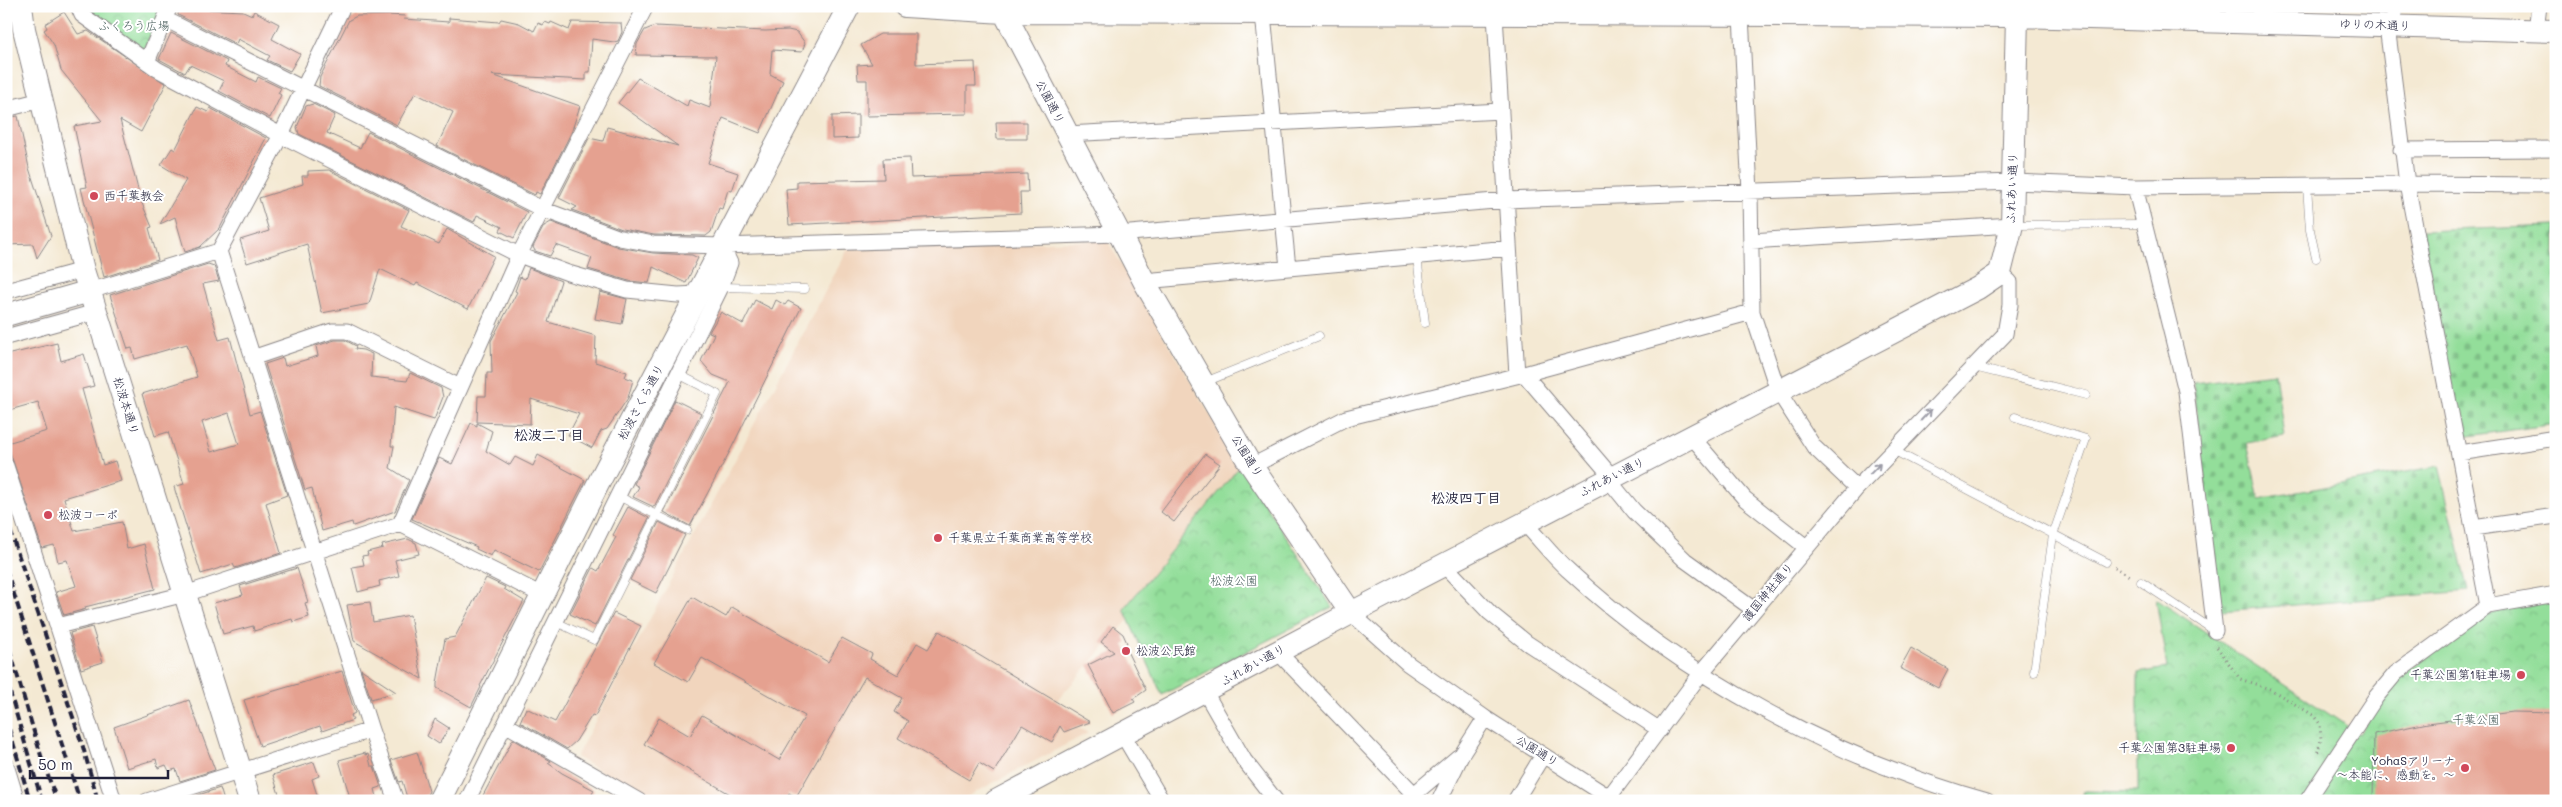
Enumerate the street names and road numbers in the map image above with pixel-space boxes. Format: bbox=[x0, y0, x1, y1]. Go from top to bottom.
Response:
street label: ゆりの木通り bbox=[2339, 15, 2411, 33]
street label: 公園通り bbox=[1033, 77, 1069, 127]
street label: ふれあい通り bbox=[2002, 152, 2020, 224]
street label: 松波さくら通り bbox=[613, 361, 667, 442]
street label: 松波本通り bbox=[111, 375, 143, 437]
street label: 公園通り bbox=[1228, 431, 1267, 480]
street label: ふれあい通り bbox=[1576, 453, 1647, 500]
street label: 護国神社通り bbox=[1738, 559, 1797, 624]
street label: ふれあい通り bbox=[1217, 640, 1288, 689]
street label: 公園通り bbox=[1513, 731, 1562, 770]

